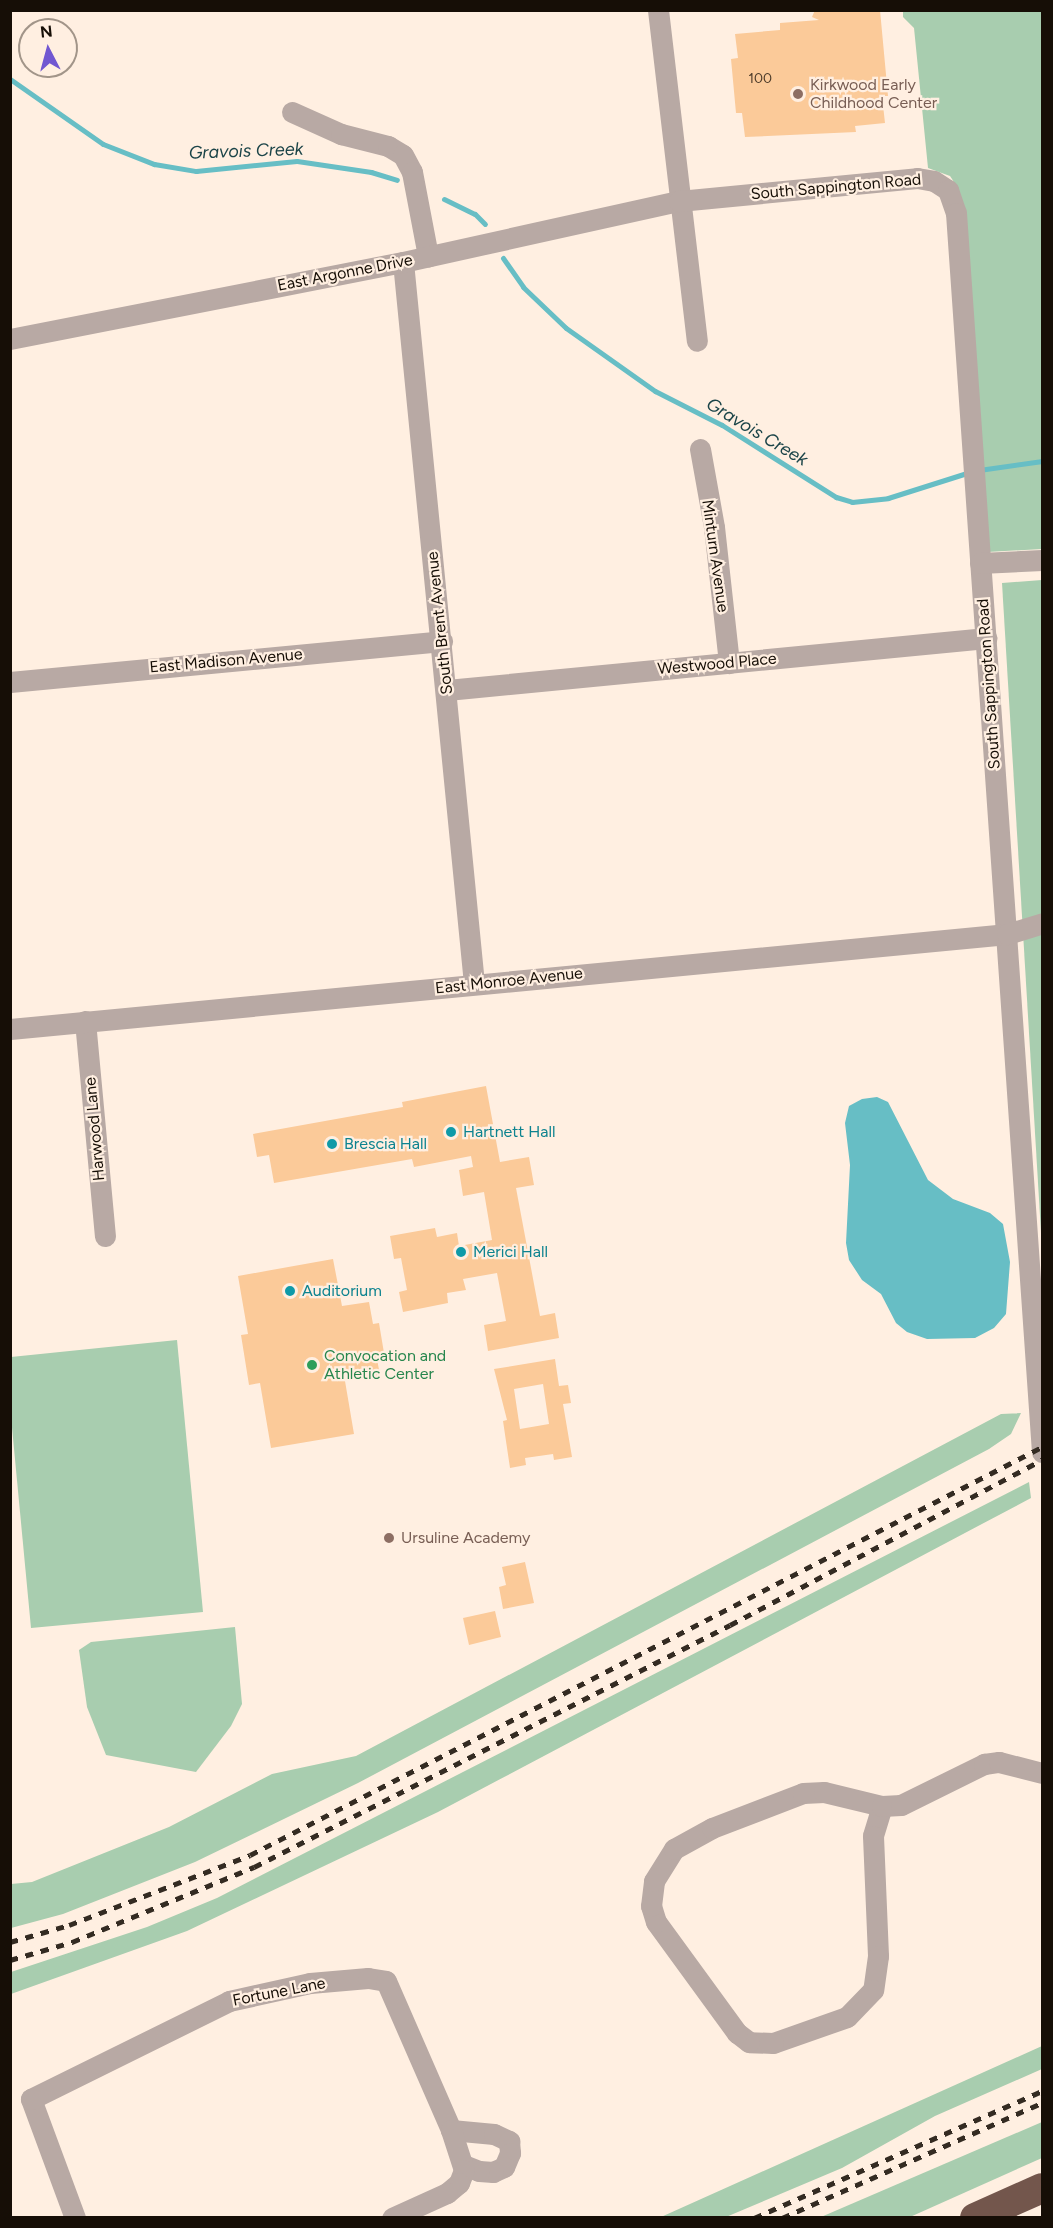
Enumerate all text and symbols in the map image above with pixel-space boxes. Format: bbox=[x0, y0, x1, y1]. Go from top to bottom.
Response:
north arrow bbox=[18, 18, 78, 78]
text: N bbox=[39, 21, 53, 42]
house number: 100 bbox=[748, 71, 772, 87]
place label: Kirkwood Early Childhood Center bbox=[810, 75, 937, 113]
marker: Kirkwood Early Childhood Center bbox=[791, 87, 805, 101]
water label: Gravois Creek bbox=[188, 138, 304, 164]
street label: South Sappington Road bbox=[750, 170, 922, 204]
street label: East Argonne Drive bbox=[276, 250, 414, 296]
water label: Gravois Creek bbox=[702, 393, 812, 471]
street label: Minturn Avenue bbox=[698, 498, 732, 614]
street label: South Brent Avenue bbox=[423, 550, 457, 696]
street label: South Sappington Road bbox=[973, 598, 1005, 770]
street label: East Madison Avenue bbox=[149, 645, 303, 677]
street label: Westwood Place bbox=[657, 649, 777, 679]
street label: East Monroe Avenue bbox=[434, 964, 584, 998]
street label: Harwood Lane bbox=[81, 1076, 109, 1182]
place label: Hartnett Hall bbox=[463, 1122, 556, 1142]
marker: Hartnett Hall bbox=[444, 1125, 458, 1139]
place label: Brescia Hall bbox=[344, 1134, 427, 1154]
marker: Brescia Hall bbox=[325, 1137, 339, 1151]
place label: Merici Hall bbox=[473, 1242, 548, 1262]
marker: Merici Hall bbox=[454, 1245, 468, 1259]
place label: Auditorium bbox=[302, 1281, 382, 1301]
marker: Auditorium bbox=[283, 1284, 297, 1298]
place label: Convocation and Athletic Center bbox=[324, 1346, 446, 1384]
marker: Convocation and Athletic Center bbox=[305, 1358, 319, 1372]
place label: Ursuline Academy bbox=[401, 1528, 531, 1548]
marker: Ursuline Academy bbox=[382, 1531, 396, 1545]
street label: Fortune Lane bbox=[231, 1974, 327, 2010]

